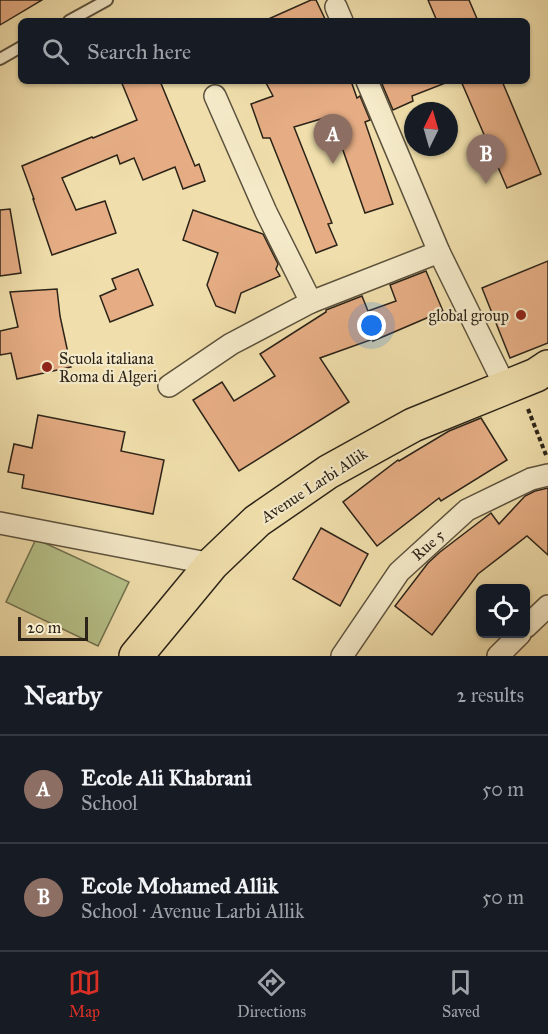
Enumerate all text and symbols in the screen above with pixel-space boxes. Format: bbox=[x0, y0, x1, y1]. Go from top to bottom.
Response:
search box bbox=[18, 18, 530, 84]
icon: search bbox=[39, 35, 72, 68]
text: Search here bbox=[87, 38, 191, 65]
north arrow bbox=[404, 102, 458, 156]
pin: A bbox=[314, 114, 352, 164]
pin: B bbox=[466, 134, 506, 184]
place label: global group bbox=[429, 306, 509, 326]
marker: global group bbox=[514, 308, 528, 322]
your location bbox=[357, 311, 386, 340]
place label: Scuola italiana Roma di Algeri bbox=[59, 349, 158, 387]
marker: Scuola italiana Roma di Algeri bbox=[40, 360, 54, 374]
street label: Avenue Larbi Allik bbox=[256, 443, 371, 527]
street label: Rue 5 bbox=[408, 525, 449, 565]
map controls bbox=[476, 584, 530, 638]
button: locate bbox=[476, 584, 530, 638]
scale bar bbox=[18, 614, 88, 642]
text: 20 m bbox=[27, 618, 61, 637]
text: Nearby bbox=[24, 679, 102, 711]
text: 2 results bbox=[456, 683, 524, 707]
text: Ecole Ali Khabrani bbox=[81, 764, 252, 791]
text: A bbox=[37, 777, 50, 801]
text: 50 m bbox=[482, 777, 524, 801]
text: School bbox=[81, 791, 138, 815]
text: Ecole Mohamed Allik bbox=[81, 872, 278, 899]
text: B bbox=[37, 885, 50, 909]
text: 50 m bbox=[482, 885, 524, 909]
text: School · Avenue Larbi Allik bbox=[81, 899, 304, 923]
tab: Map bbox=[68, 966, 101, 1021]
tab: Directions bbox=[237, 966, 306, 1021]
tab: Saved bbox=[442, 966, 480, 1021]

